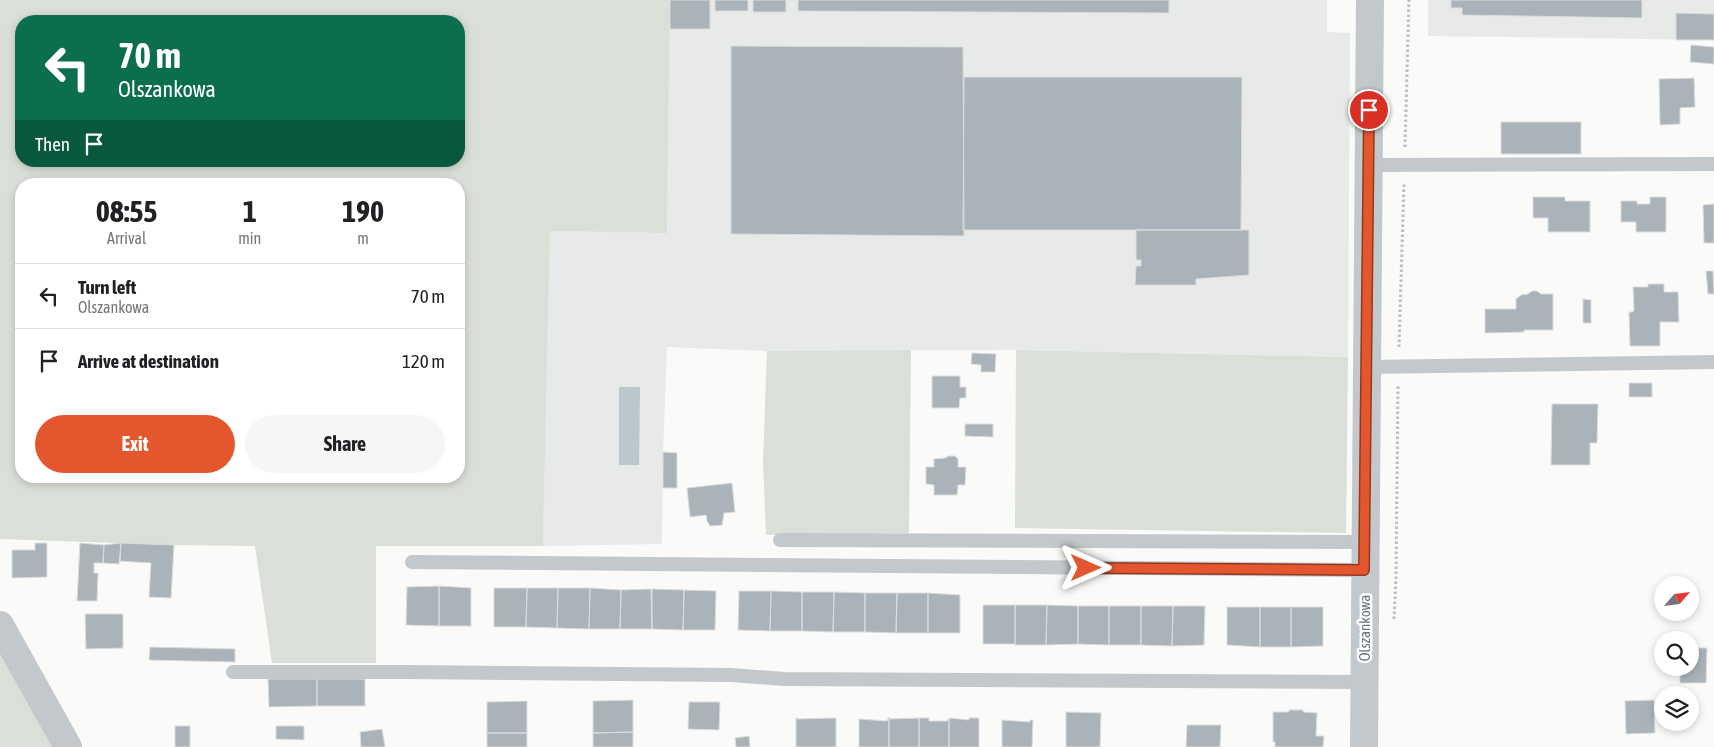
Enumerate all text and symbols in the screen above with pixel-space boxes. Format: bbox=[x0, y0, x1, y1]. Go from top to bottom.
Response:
icon: left bbox=[35, 35, 100, 100]
text: 70 m bbox=[118, 35, 181, 75]
text: Olszankowa bbox=[118, 76, 216, 102]
pin bbox=[1348, 89, 1390, 131]
icon: arrive bbox=[1355, 96, 1383, 124]
icon: arrive bbox=[80, 130, 108, 158]
text: Then bbox=[35, 133, 70, 155]
text: 08:55 bbox=[96, 194, 157, 228]
text: 1 bbox=[243, 194, 257, 228]
text: 190 bbox=[342, 194, 384, 228]
text: Arrival bbox=[107, 229, 146, 247]
text: min bbox=[238, 229, 261, 247]
text: m bbox=[357, 229, 369, 247]
text: Turn left bbox=[78, 276, 136, 298]
icon: left bbox=[35, 282, 63, 310]
text: 70 m bbox=[411, 285, 445, 307]
text: Olszankowa bbox=[78, 298, 149, 316]
icon: arrive bbox=[35, 347, 63, 375]
text: Arrive at destination bbox=[78, 350, 219, 372]
text: 120 m bbox=[402, 350, 445, 372]
button: Exit bbox=[35, 415, 235, 473]
button: Share bbox=[245, 415, 445, 473]
position arrow bbox=[1059, 541, 1111, 593]
north arrow bbox=[1654, 576, 1699, 621]
map controls bbox=[1654, 576, 1699, 731]
street label: Olszankowa bbox=[1356, 595, 1373, 661]
button: search bbox=[1654, 631, 1699, 676]
button: layers bbox=[1654, 686, 1699, 731]

